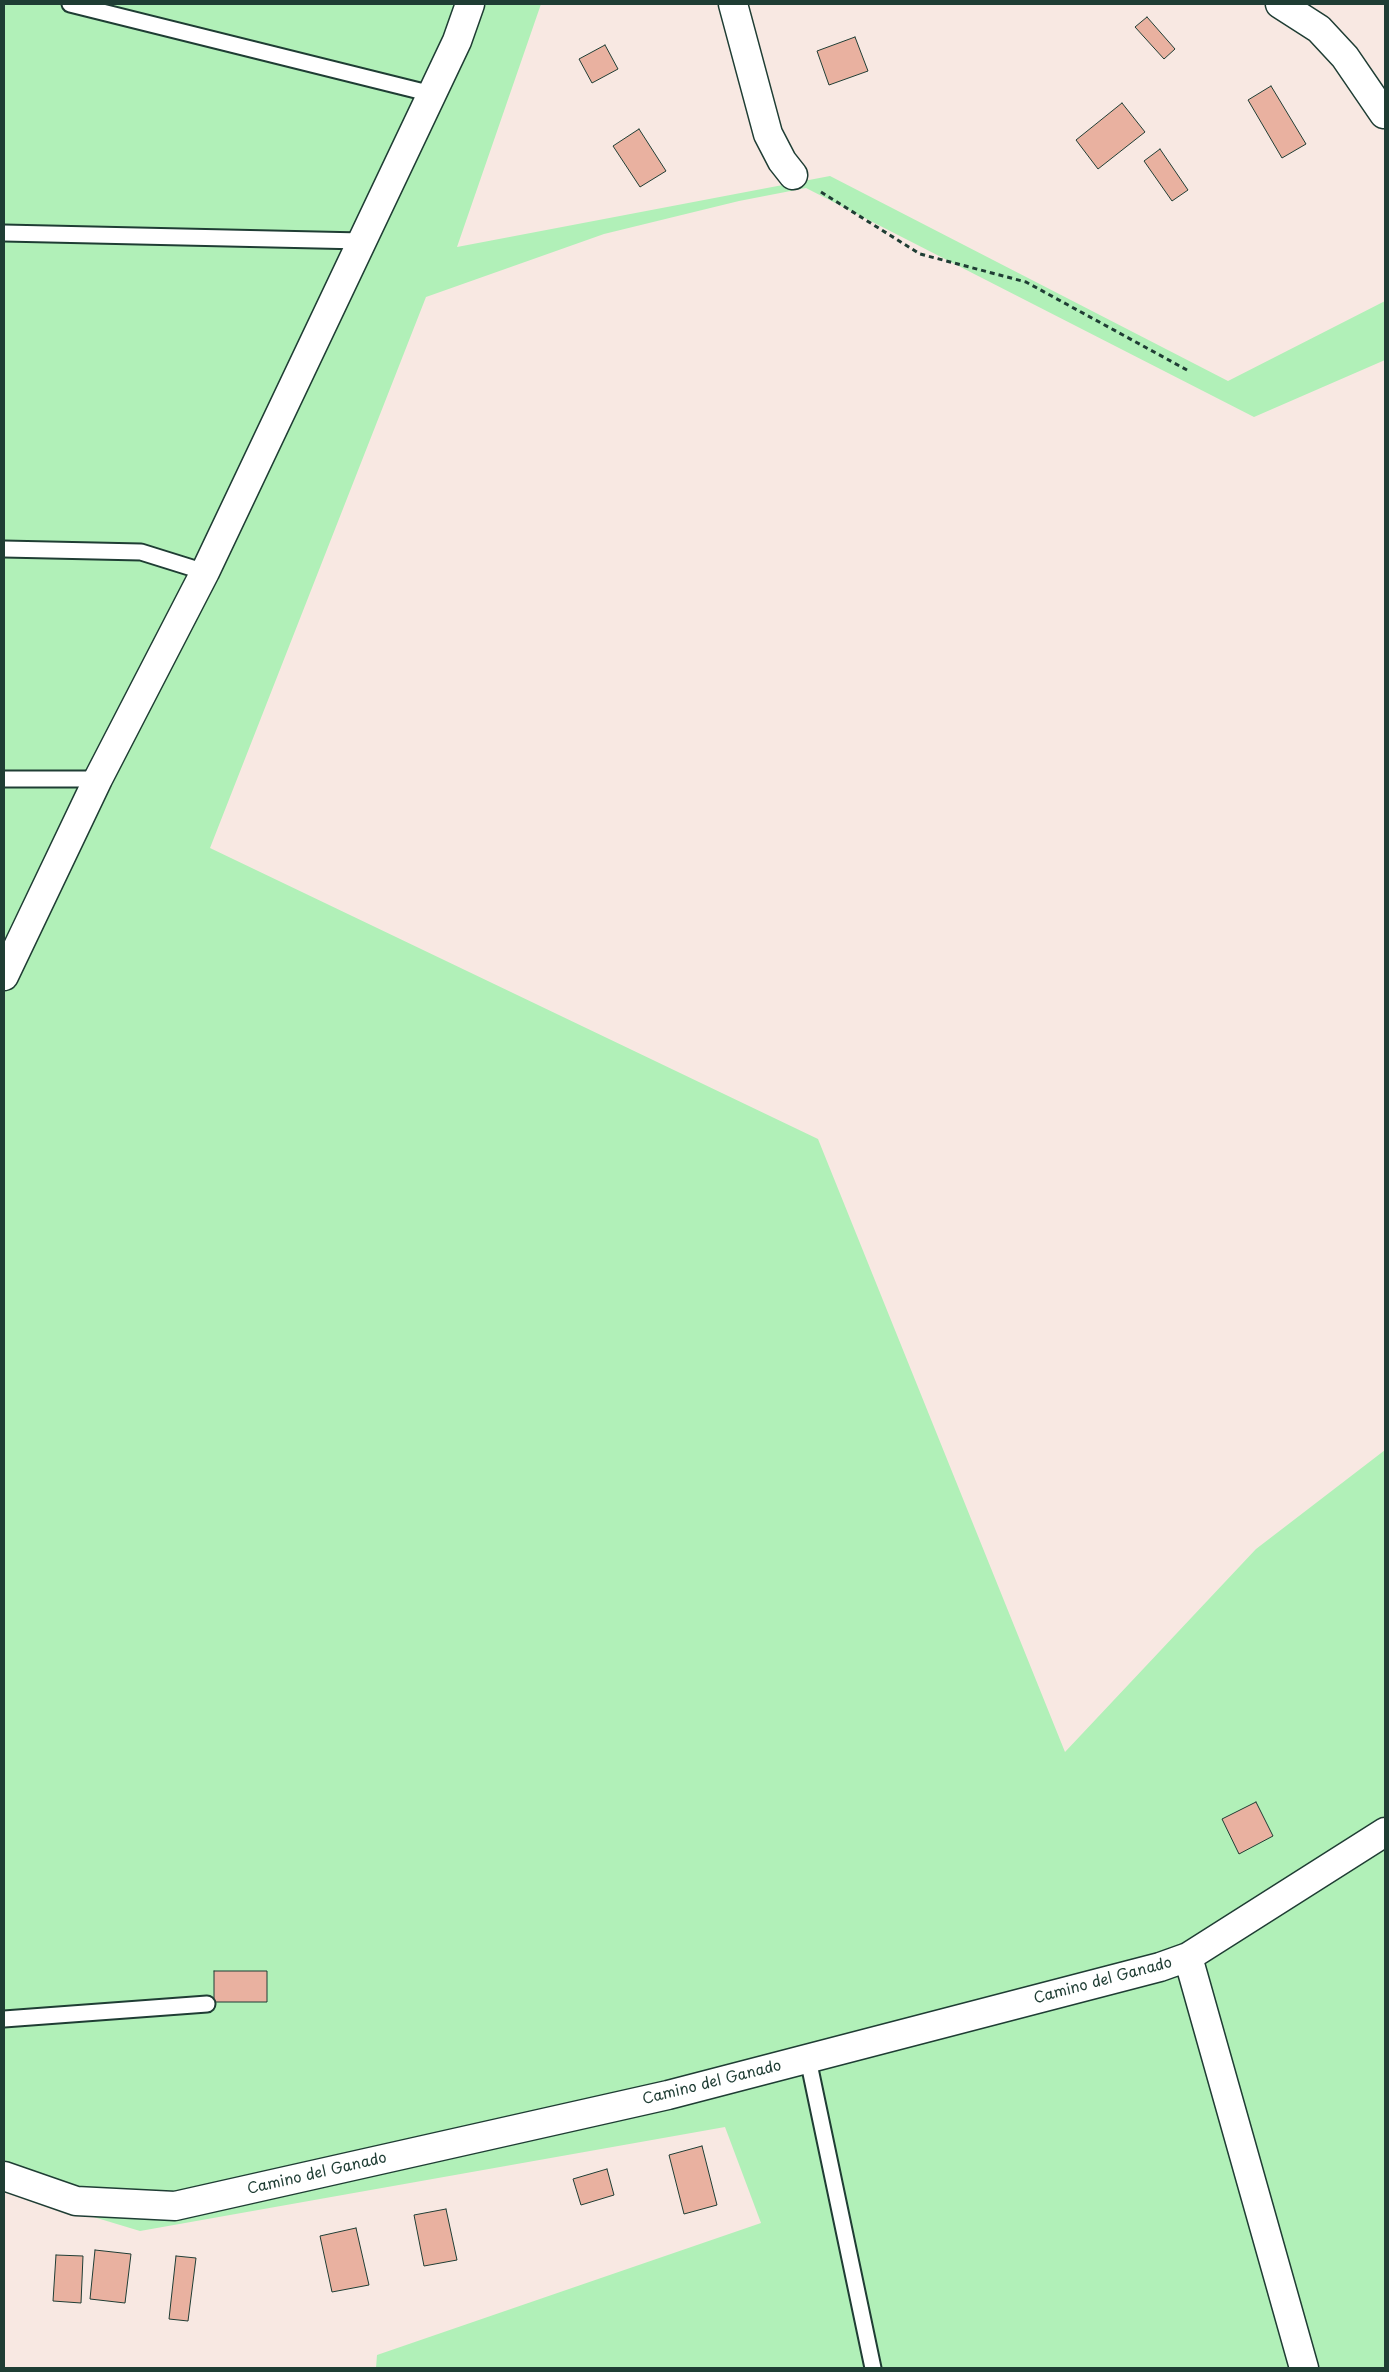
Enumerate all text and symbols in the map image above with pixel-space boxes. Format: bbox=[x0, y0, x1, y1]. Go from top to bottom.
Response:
street label: Camino del Ganado bbox=[1032, 1954, 1174, 2008]
street label: Camino del Ganado bbox=[641, 2057, 783, 2109]
street label: Camino del Ganado bbox=[246, 2149, 388, 2199]

